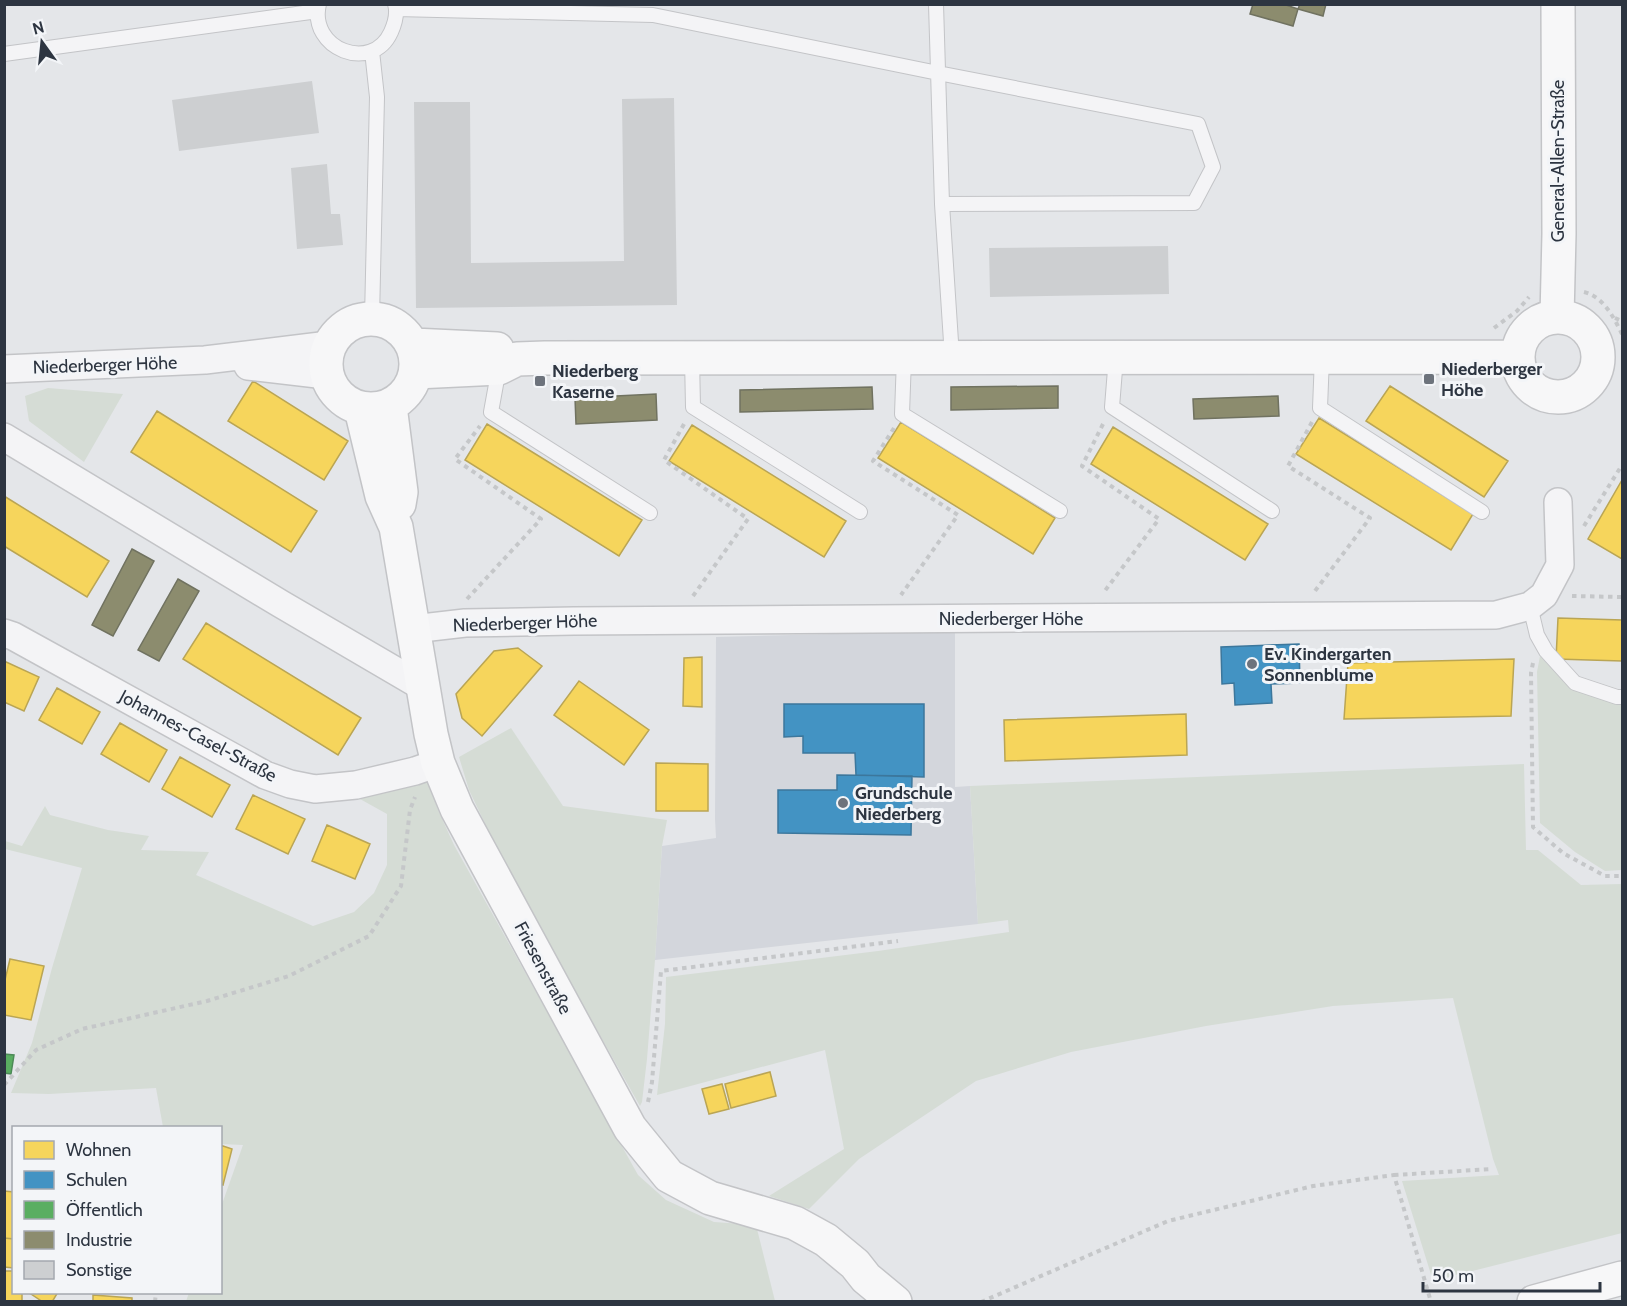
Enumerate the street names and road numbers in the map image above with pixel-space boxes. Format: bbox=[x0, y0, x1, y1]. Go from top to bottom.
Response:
street label: General-Allen-Straße bbox=[1547, 80, 1569, 242]
street label: Niederberger Höhe bbox=[32, 351, 178, 379]
street label: Niederberger Höhe bbox=[939, 608, 1083, 630]
street label: Niederberger Höhe bbox=[452, 609, 598, 637]
street label: Johannes-Casel-Straße bbox=[115, 685, 280, 787]
street label: Friesenstraße bbox=[510, 918, 576, 1018]

